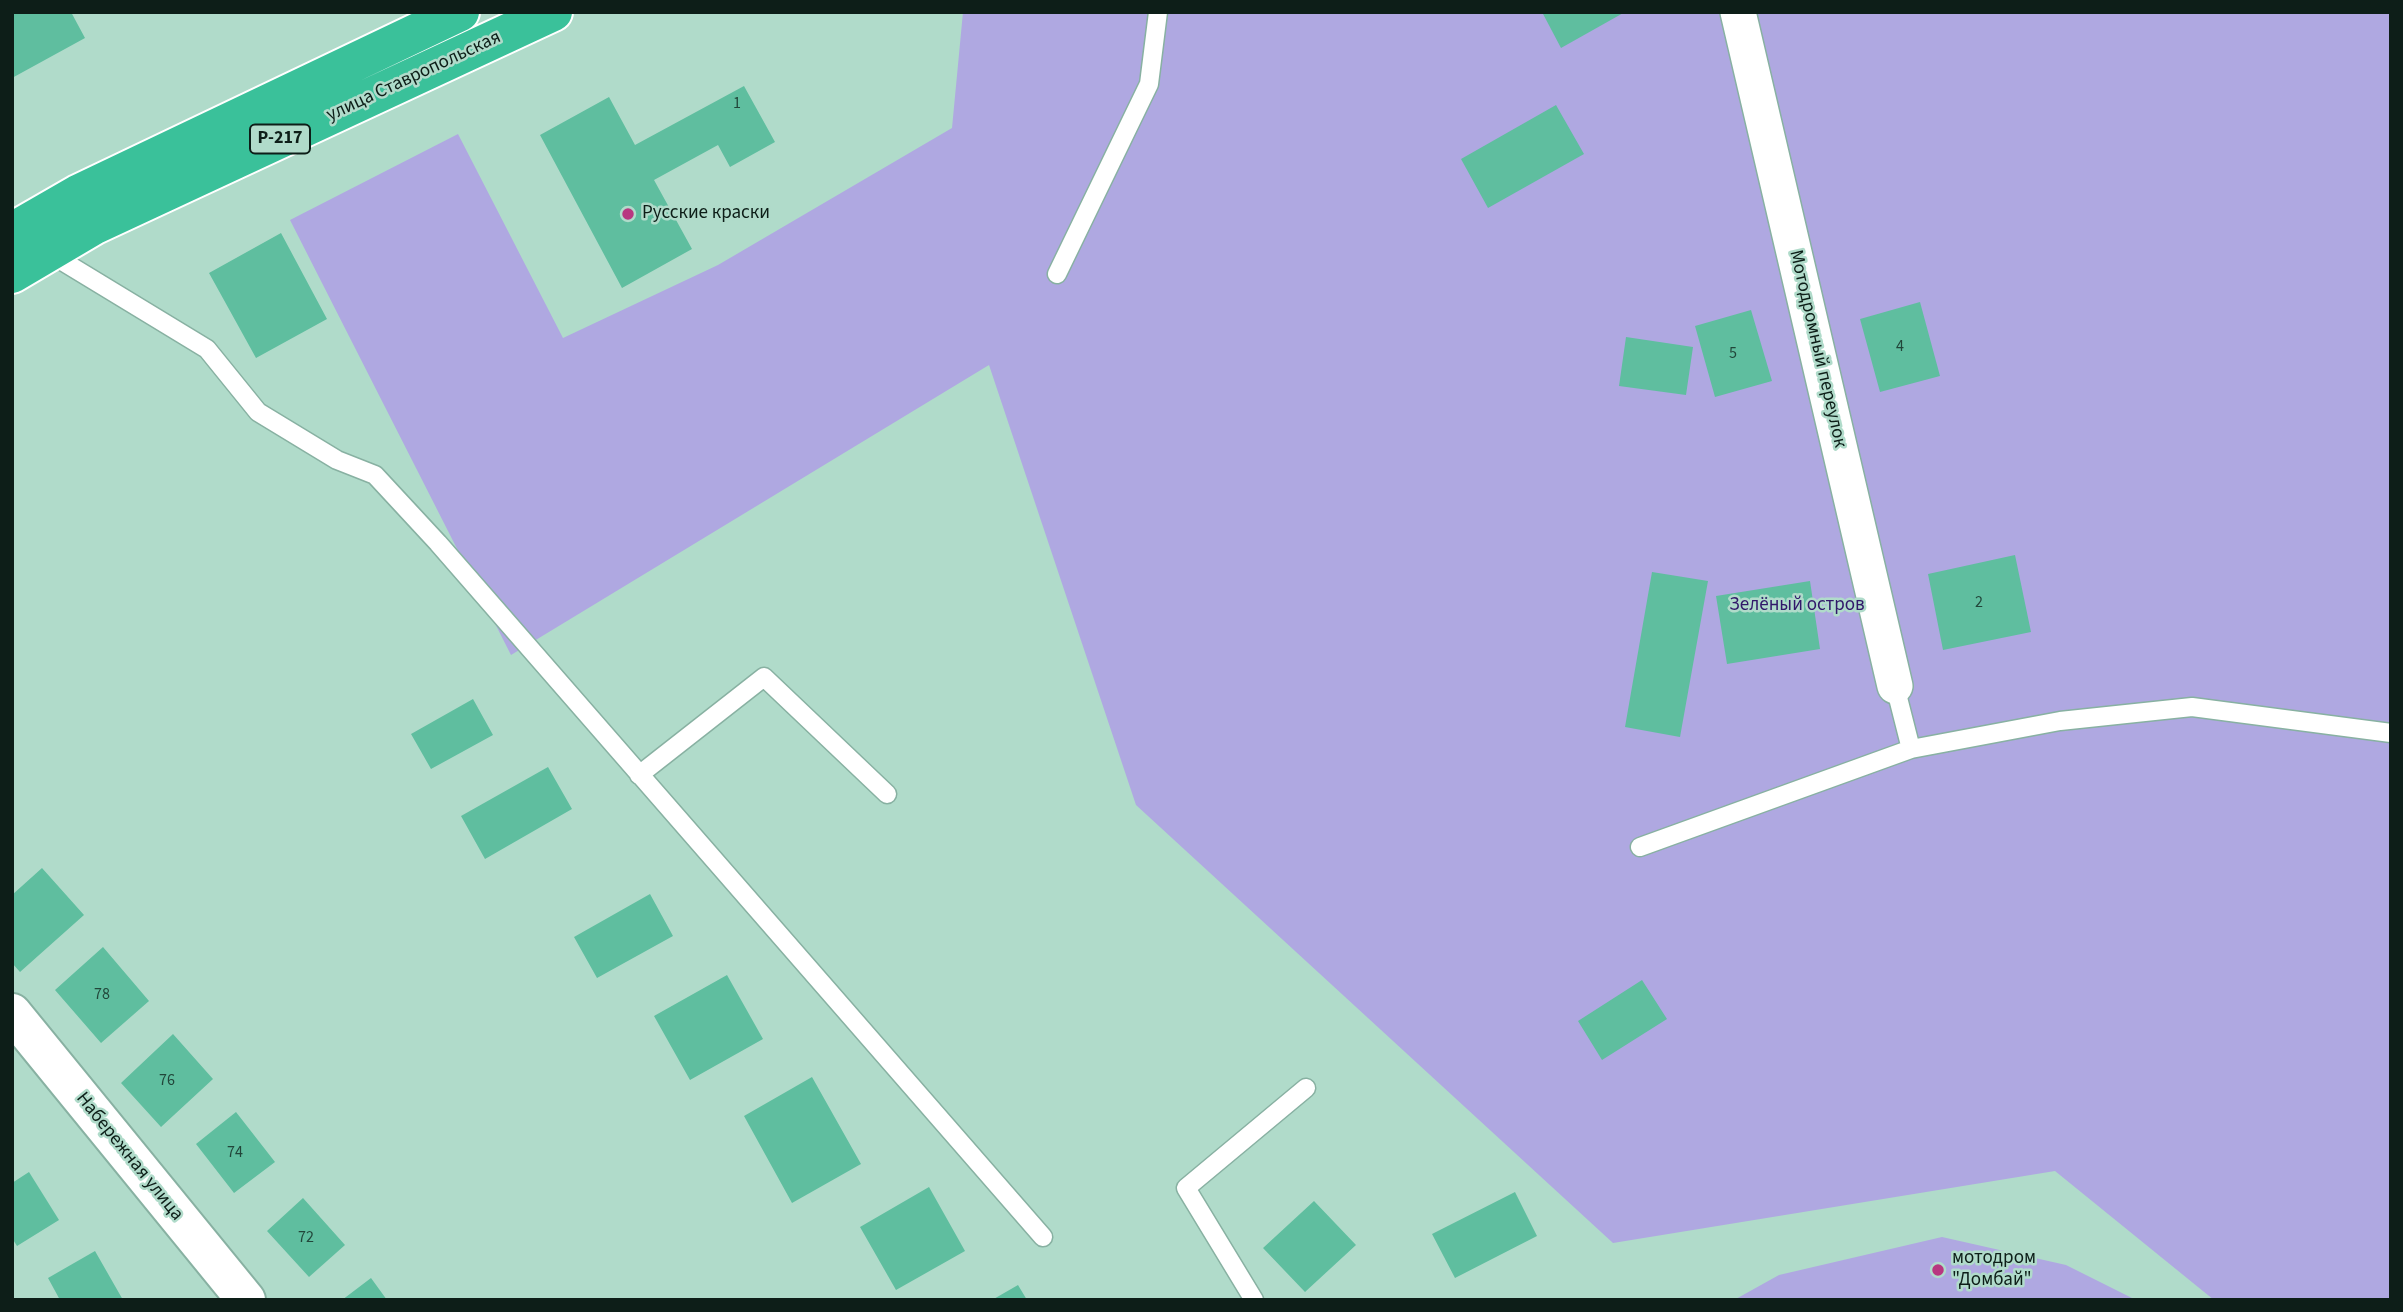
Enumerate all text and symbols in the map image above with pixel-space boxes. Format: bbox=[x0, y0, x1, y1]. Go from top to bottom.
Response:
street label: улица Ставропольская bbox=[323, 27, 505, 127]
house number: 1 bbox=[733, 94, 741, 114]
road number: Р-217 bbox=[250, 124, 310, 154]
place label: Русские краски bbox=[642, 203, 770, 225]
marker: Русские краски bbox=[620, 206, 636, 222]
street label: Мотодромный переулок bbox=[1783, 248, 1851, 450]
house number: 4 bbox=[1896, 337, 1904, 357]
house number: 5 bbox=[1729, 344, 1737, 364]
house number: 2 bbox=[1975, 593, 1983, 613]
park label: Зелёный остров bbox=[1729, 595, 1865, 617]
house number: 78 bbox=[94, 985, 110, 1005]
house number: 76 bbox=[159, 1071, 175, 1091]
street label: Набережная улица bbox=[70, 1088, 188, 1226]
house number: 74 bbox=[227, 1143, 243, 1163]
house number: 72 bbox=[298, 1228, 314, 1248]
place label: мотодром "Домбай" bbox=[1952, 1248, 2036, 1292]
marker: мотодром "Домбай" bbox=[1930, 1262, 1946, 1278]

